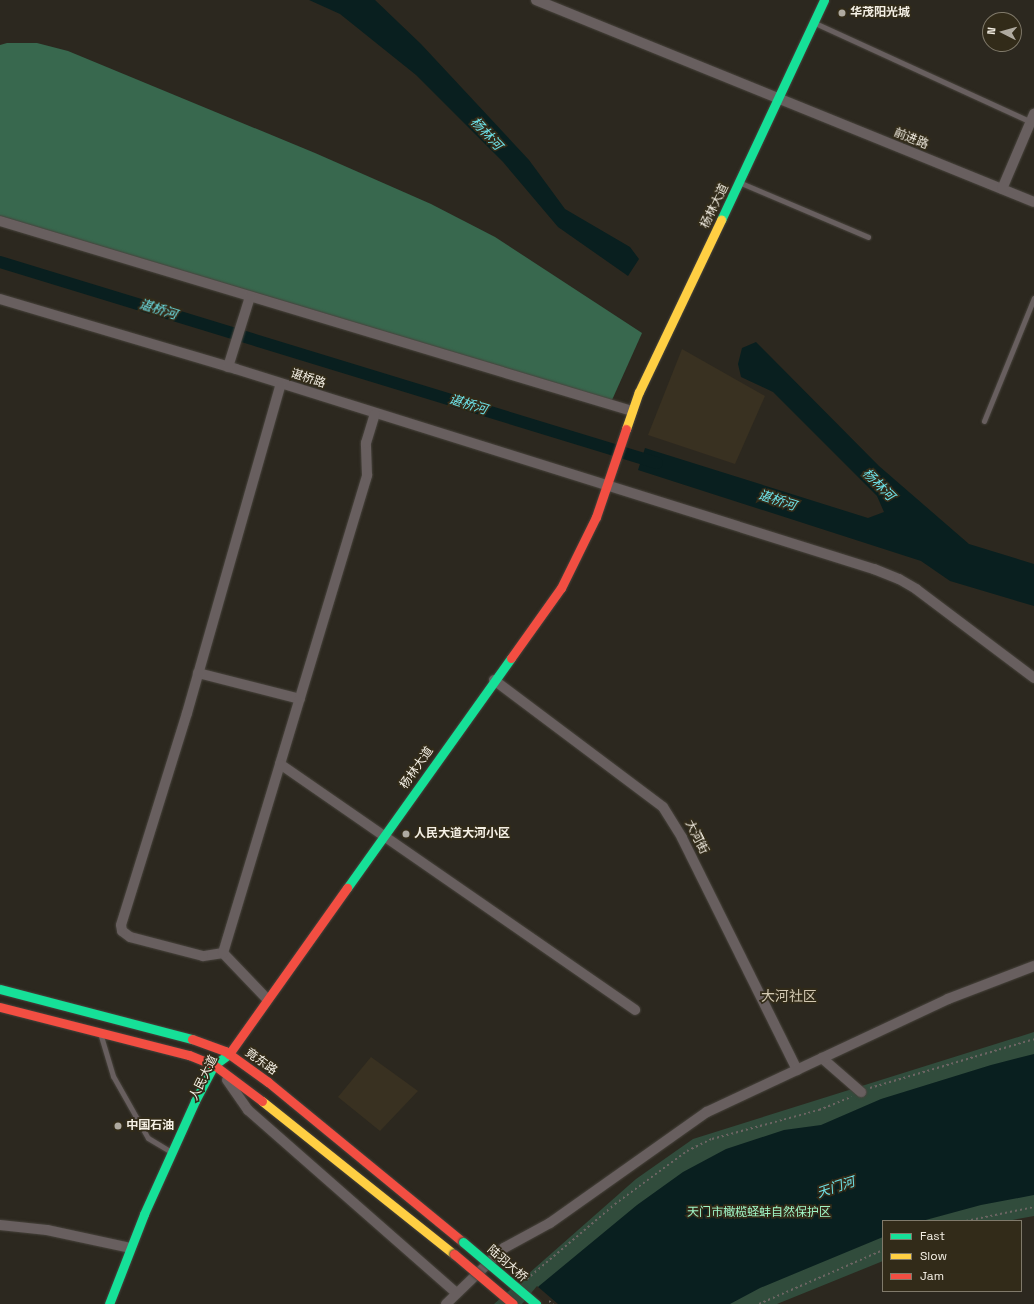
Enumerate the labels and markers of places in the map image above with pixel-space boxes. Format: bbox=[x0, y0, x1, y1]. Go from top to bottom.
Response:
place label: 华茂阳光城 bbox=[850, 6, 910, 20]
marker: 华茂阳光城 bbox=[837, 8, 847, 18]
place label: 人民大道大河小区 bbox=[414, 827, 510, 841]
marker: 人民大道大河小区 bbox=[401, 829, 411, 839]
place label: 中国石油 bbox=[126, 1119, 174, 1133]
marker: 中国石油 bbox=[113, 1121, 123, 1131]

